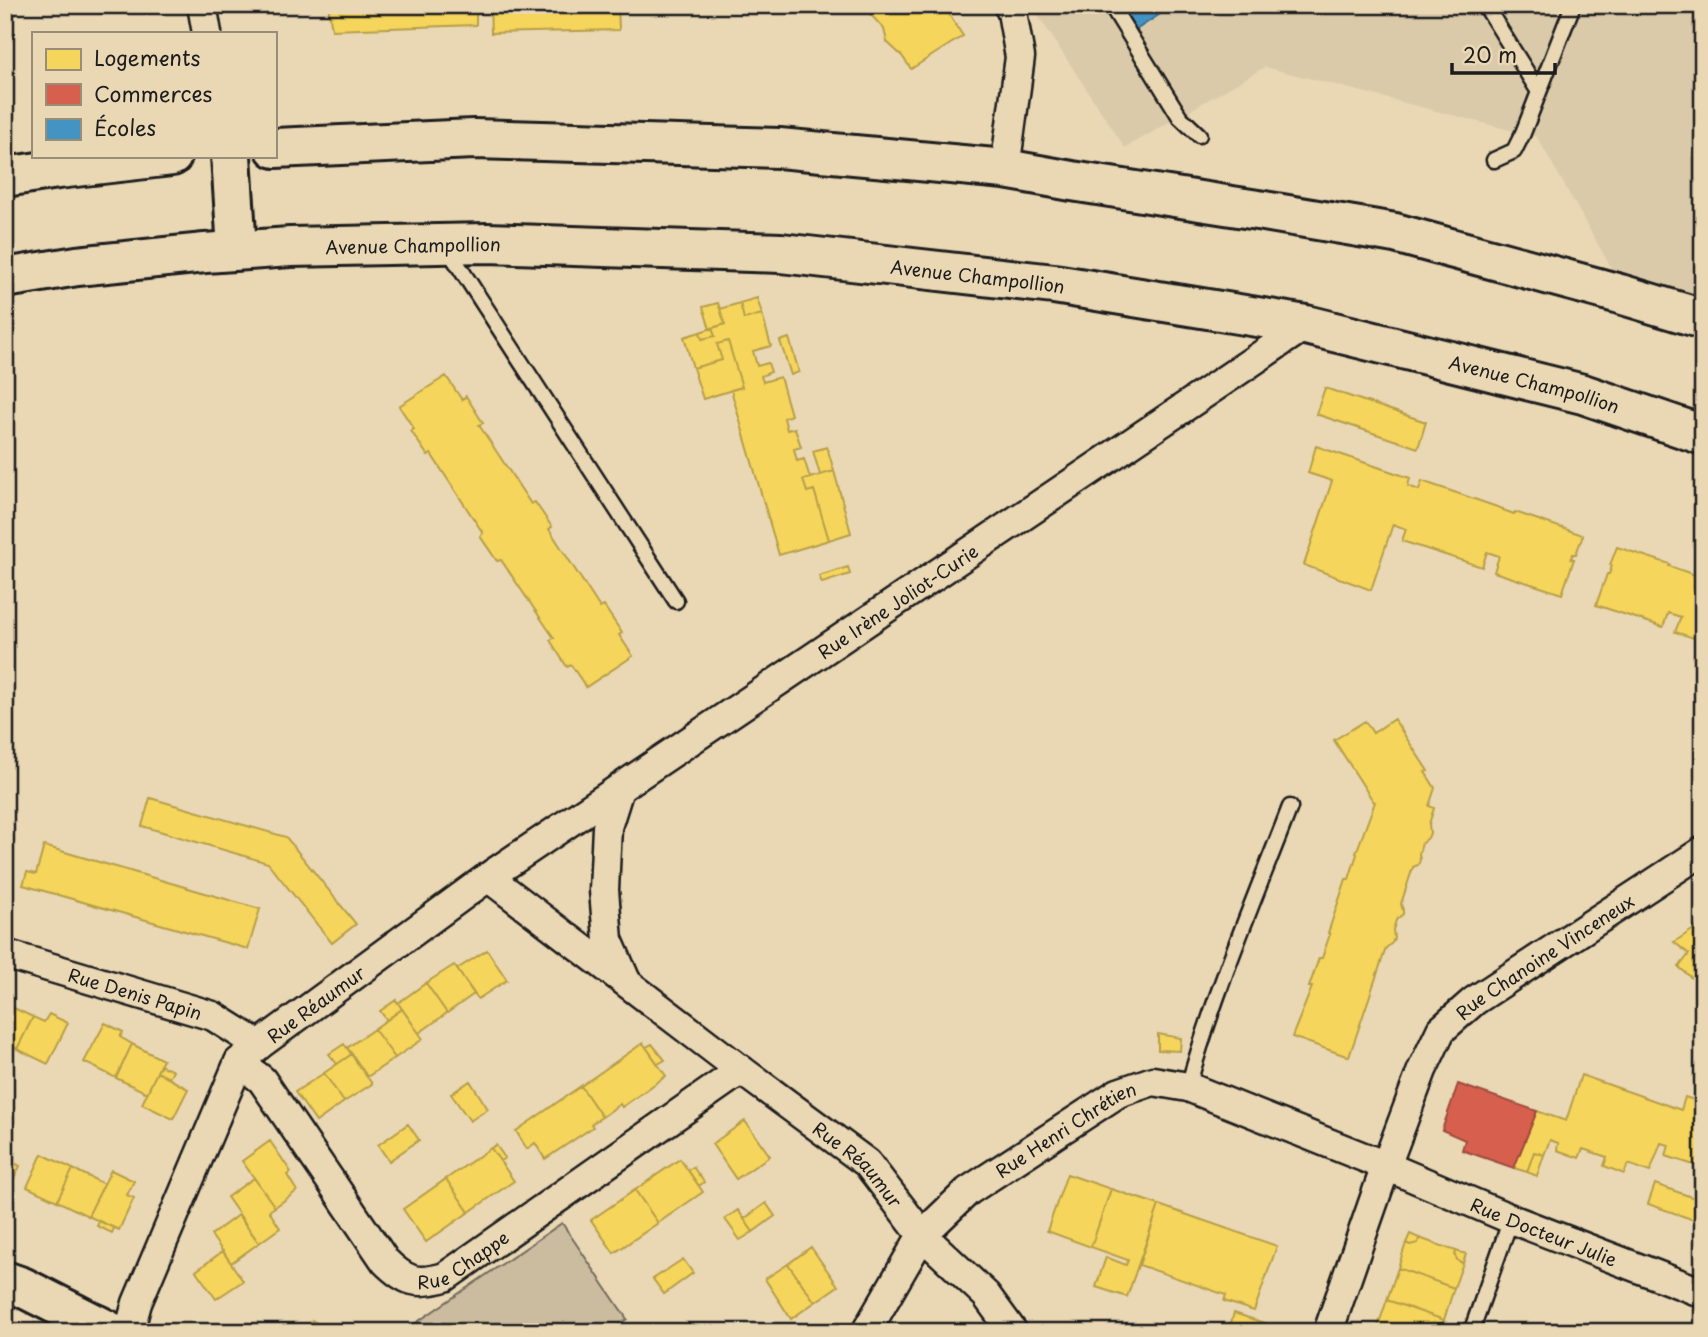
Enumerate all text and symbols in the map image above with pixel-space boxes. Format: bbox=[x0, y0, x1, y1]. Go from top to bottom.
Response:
legend bbox=[32, 32, 276, 158]
scale bar bbox=[1452, 32, 1556, 76]
text: 20 m bbox=[1463, 38, 1517, 70]
text: Logements bbox=[94, 41, 201, 73]
text: Commerces bbox=[94, 77, 212, 109]
text: Écoles bbox=[94, 111, 156, 143]
street label: Avenue Champollion bbox=[325, 229, 501, 260]
street label: Avenue Champollion bbox=[889, 252, 1067, 299]
street label: Avenue Champollion bbox=[1447, 348, 1623, 419]
street label: Rue Irène Joliot-Curie bbox=[812, 537, 983, 665]
street label: Rue Chanoine Vinceneux bbox=[1449, 887, 1639, 1025]
street label: Rue Réaumur bbox=[261, 958, 371, 1049]
street label: Rue Denis Papin bbox=[65, 960, 205, 1026]
street label: Rue Henri Chrétien bbox=[989, 1074, 1139, 1183]
street label: Rue Réaumur bbox=[808, 1114, 910, 1213]
street label: Rue Docteur Julie bbox=[1467, 1190, 1621, 1272]
street label: Rue Chappe bbox=[417, 1223, 514, 1295]

